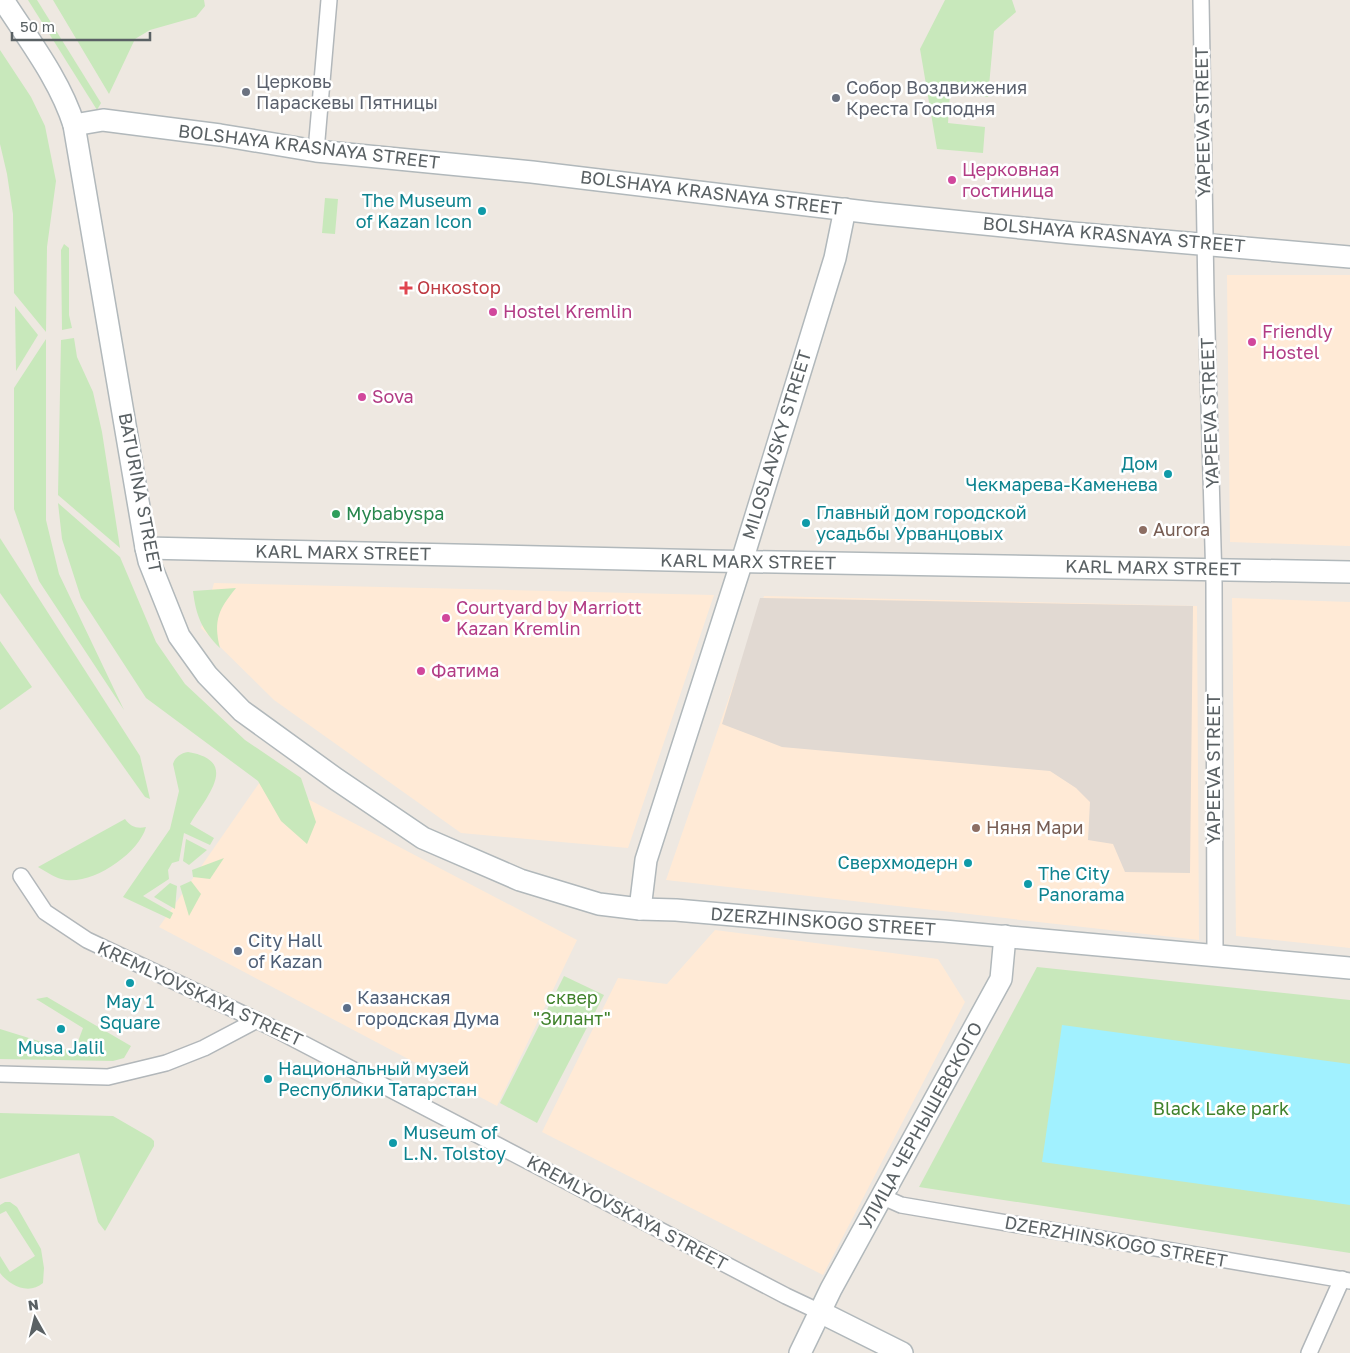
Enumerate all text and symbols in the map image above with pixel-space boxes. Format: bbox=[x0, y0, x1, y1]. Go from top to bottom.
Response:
scale bar bbox=[12, 10, 150, 42]
text: 50 m bbox=[20, 17, 55, 35]
street label: YAPEEVA STREET bbox=[1190, 46, 1214, 198]
place label: Церковь Параскевы Пятницы bbox=[256, 70, 438, 113]
place label: Собор Воздвижения Креста Господня bbox=[846, 76, 1027, 119]
marker: Церковь Параскевы Пятницы bbox=[240, 86, 252, 98]
marker: Собор Воздвижения Креста Господня bbox=[830, 92, 842, 104]
street label: BOLSHAYA KRASNAYA STREET bbox=[177, 119, 441, 173]
place label: Церковная гостиница bbox=[962, 158, 1059, 201]
street label: BOLSHAYA KRASNAYA STREET bbox=[579, 165, 843, 219]
marker: Церковная гостиница bbox=[946, 174, 958, 186]
place label: The Museum of Kazan Icon bbox=[356, 189, 472, 232]
marker: The Museum of Kazan Icon bbox=[476, 205, 488, 217]
street label: BOLSHAYA KRASNAYA STREET bbox=[982, 212, 1246, 256]
place label: Онкоstop bbox=[417, 276, 501, 298]
marker: Онкоstop bbox=[399, 281, 413, 295]
place label: Hostel Kremlin bbox=[503, 300, 632, 322]
marker: Hostel Kremlin bbox=[487, 306, 499, 318]
place label: Friendly Hostel bbox=[1262, 320, 1333, 363]
marker: Friendly Hostel bbox=[1246, 336, 1258, 348]
street label: YAPEEVA STREET bbox=[1195, 337, 1223, 489]
street label: MILOSLAVSKY STREET bbox=[737, 347, 815, 542]
place label: Sova bbox=[372, 385, 414, 407]
marker: Sova bbox=[356, 391, 368, 403]
street label: BATURINA STREET bbox=[115, 411, 167, 575]
place label: Дом Чекмарева-Каменева bbox=[966, 452, 1158, 495]
marker: Дом Чекмарева-Каменева bbox=[1162, 468, 1174, 480]
place label: Главный дом городской усадьбы Урванцовых bbox=[816, 501, 1027, 544]
place label: Mybabyspa bbox=[346, 502, 444, 524]
marker: Mybabyspa bbox=[330, 508, 342, 520]
marker: Главный дом городской усадьбы Урванцовых bbox=[800, 517, 812, 529]
place label: Aurora bbox=[1153, 518, 1210, 540]
marker: Aurora bbox=[1137, 524, 1149, 536]
street label: KARL MARX STREET bbox=[255, 539, 431, 565]
street label: KARL MARX STREET bbox=[660, 548, 836, 574]
street label: KARL MARX STREET bbox=[1065, 554, 1241, 580]
place label: Courtyard by Marriott Kazan Kremlin bbox=[456, 596, 642, 639]
marker: Courtyard by Marriott Kazan Kremlin bbox=[440, 612, 452, 624]
place label: Фатима bbox=[431, 659, 499, 681]
marker: Фатима bbox=[415, 665, 427, 677]
street label: YAPEEVA STREET bbox=[1202, 694, 1224, 844]
place label: Няня Мари bbox=[986, 816, 1083, 838]
marker: Няня Мари bbox=[970, 822, 982, 834]
place label: Сверхмодерн bbox=[838, 851, 958, 873]
marker: Сверхмодерн bbox=[962, 857, 974, 869]
place label: The City Panorama bbox=[1038, 862, 1125, 905]
marker: The City Panorama bbox=[1022, 878, 1034, 890]
street label: DZERZHINSKOGO STREET bbox=[710, 902, 936, 940]
place label: City Hall of Kazan bbox=[248, 929, 323, 972]
street label: KREMLYOVSKAYA STREET bbox=[94, 936, 307, 1050]
marker: City Hall of Kazan bbox=[232, 945, 244, 957]
marker: May 1 Square bbox=[124, 977, 136, 989]
place label: Казанская городская Дума bbox=[357, 986, 499, 1029]
park label: сквер "Зилант" bbox=[533, 986, 611, 1029]
place label: May 1 Square bbox=[100, 990, 160, 1033]
marker: Казанская городская Дума bbox=[341, 1002, 353, 1014]
street label: УЛИЦА ЧЕРНЫШЕВСКОГО bbox=[854, 1018, 986, 1233]
marker: Musa Jalil bbox=[55, 1023, 67, 1035]
place label: Musa Jalil bbox=[17, 1036, 105, 1058]
place label: Национальный музей Республики Татарстан bbox=[278, 1057, 477, 1100]
marker: Национальный музей Республики Татарстан bbox=[262, 1073, 274, 1085]
park label: Black Lake park bbox=[1153, 1097, 1289, 1119]
place label: Museum of L.N. Tolstoy bbox=[403, 1121, 506, 1164]
marker: Museum of L.N. Tolstoy bbox=[387, 1137, 399, 1149]
street label: KREMLYOVSKAYA STREET bbox=[523, 1150, 731, 1274]
street label: DZERZHINSKOGO STREET bbox=[1003, 1211, 1229, 1271]
north arrow bbox=[10, 1293, 60, 1343]
text: N bbox=[27, 1295, 40, 1314]

